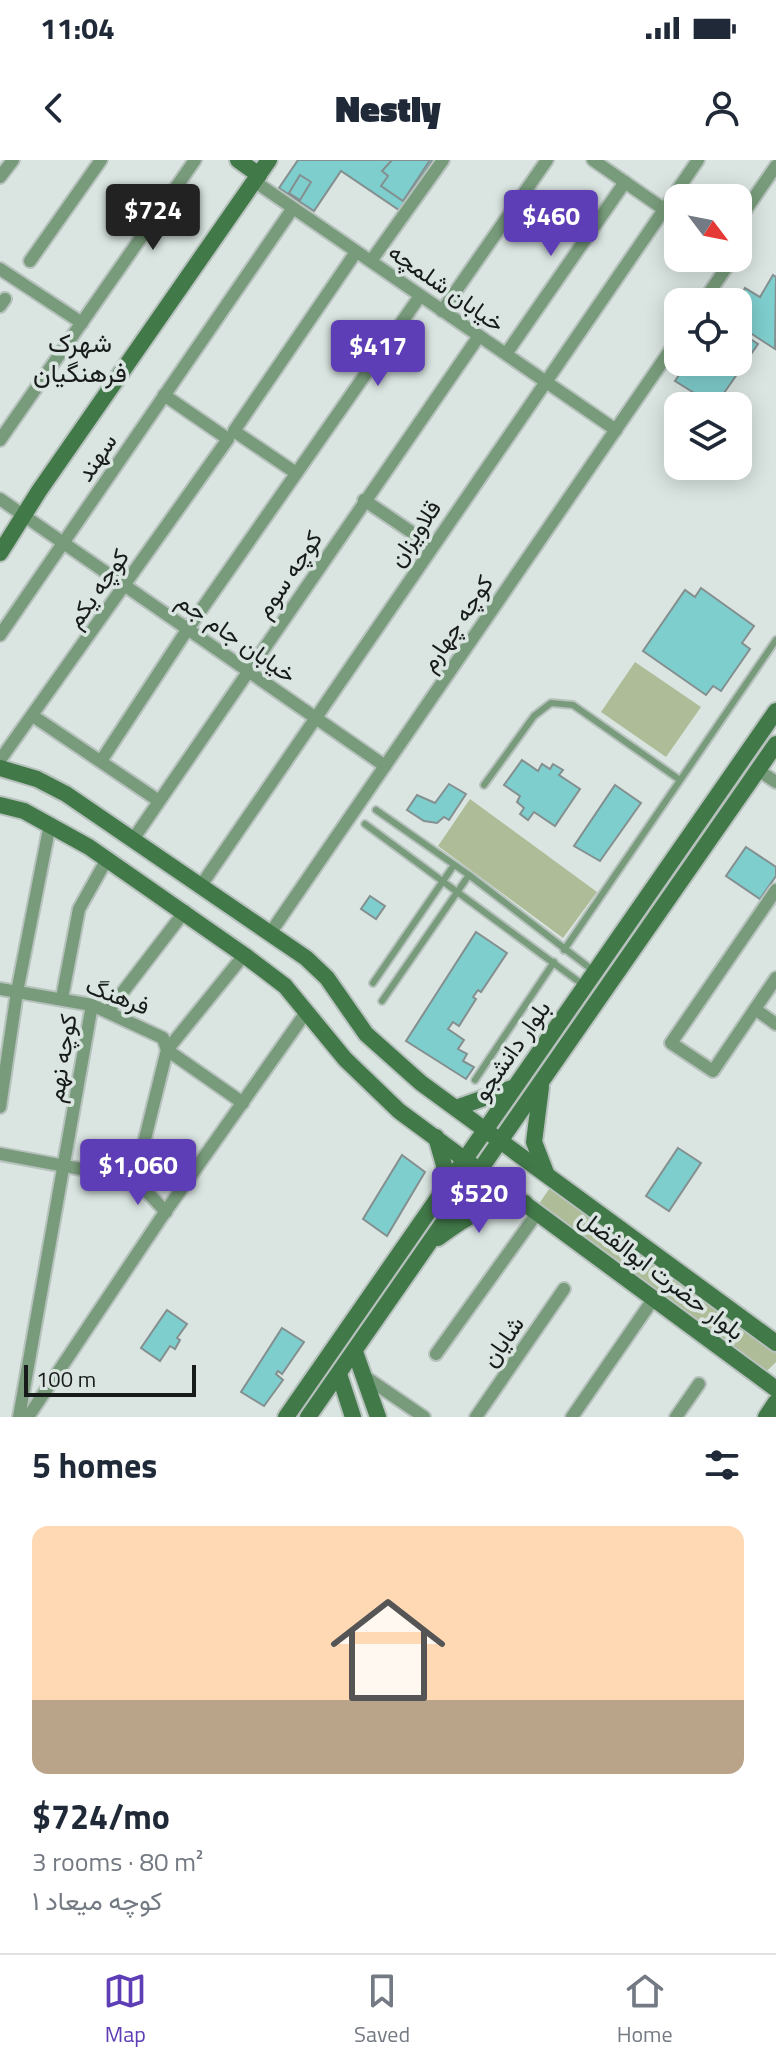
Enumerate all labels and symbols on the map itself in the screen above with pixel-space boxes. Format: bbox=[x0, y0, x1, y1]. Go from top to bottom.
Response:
pin: $724 bbox=[106, 184, 200, 252]
north arrow bbox=[664, 184, 752, 272]
pin: $460 bbox=[504, 190, 598, 258]
street label: خیابان شلمچه bbox=[381, 234, 513, 340]
pin: $417 bbox=[331, 320, 425, 388]
district label: شهرک فرهنگیان bbox=[33, 323, 127, 392]
street label: سهند bbox=[67, 425, 125, 489]
street label: قلاویزان bbox=[378, 492, 450, 574]
street label: کوچه سوم bbox=[245, 523, 331, 625]
street label: کوچه یکم bbox=[56, 541, 138, 635]
street label: کوچه چهارم bbox=[410, 567, 502, 679]
street label: خیابان جام جم bbox=[170, 582, 304, 692]
street label: فرهنگ bbox=[81, 966, 155, 1024]
street label: بلوار دانشجو bbox=[463, 992, 559, 1108]
street label: کوچه نهم bbox=[36, 1011, 86, 1105]
pin: $1,060 bbox=[73, 1139, 203, 1207]
pin: $520 bbox=[432, 1167, 526, 1235]
street label: بلوار حضرت ابوالفضل bbox=[572, 1200, 752, 1348]
street label: شایان bbox=[471, 1308, 533, 1374]
scale bar bbox=[24, 1361, 196, 1397]

